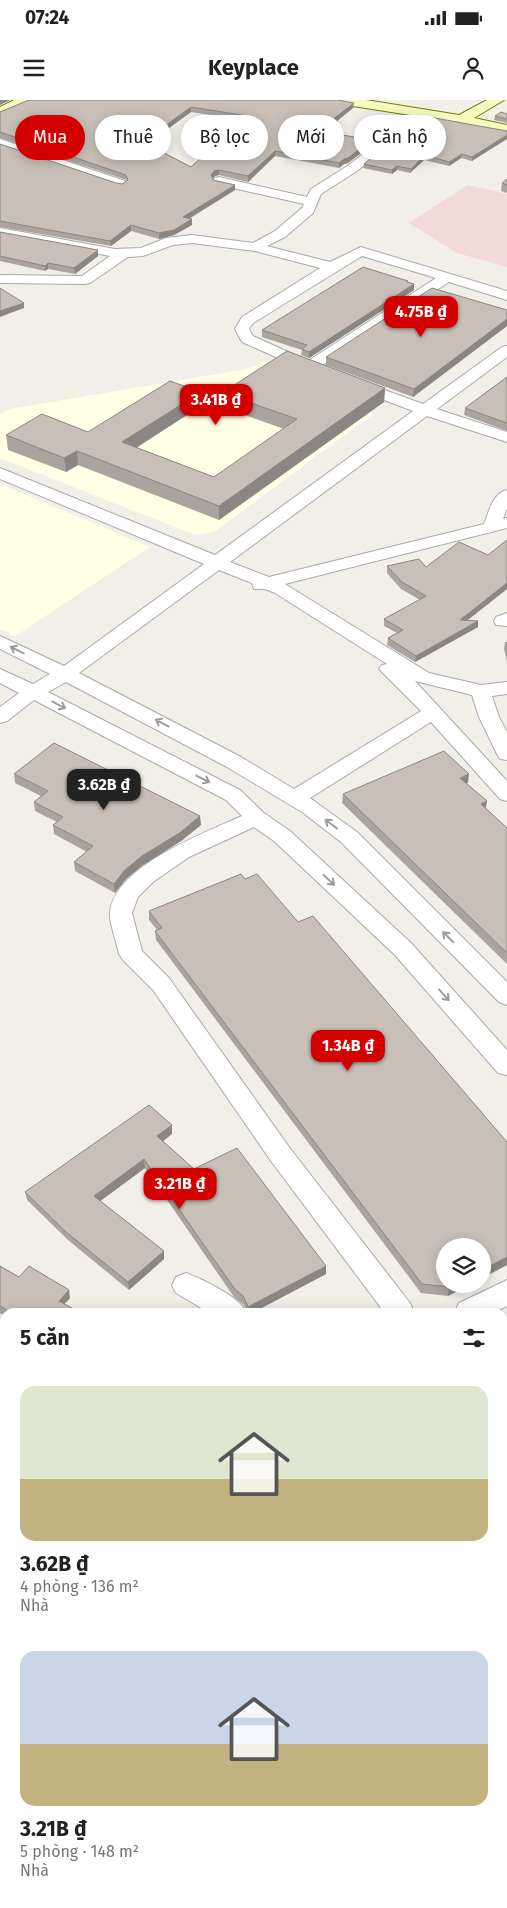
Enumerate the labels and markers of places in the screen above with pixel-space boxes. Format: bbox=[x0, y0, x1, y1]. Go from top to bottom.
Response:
pin: 4.75B ₫ bbox=[375, 296, 467, 338]
pin: 3.41B ₫ bbox=[170, 384, 262, 426]
pin: 3.62B ₫ bbox=[58, 768, 150, 811]
pin: 1.34B ₫ bbox=[302, 1030, 394, 1072]
pin: 3.21B ₫ bbox=[134, 1168, 226, 1210]

